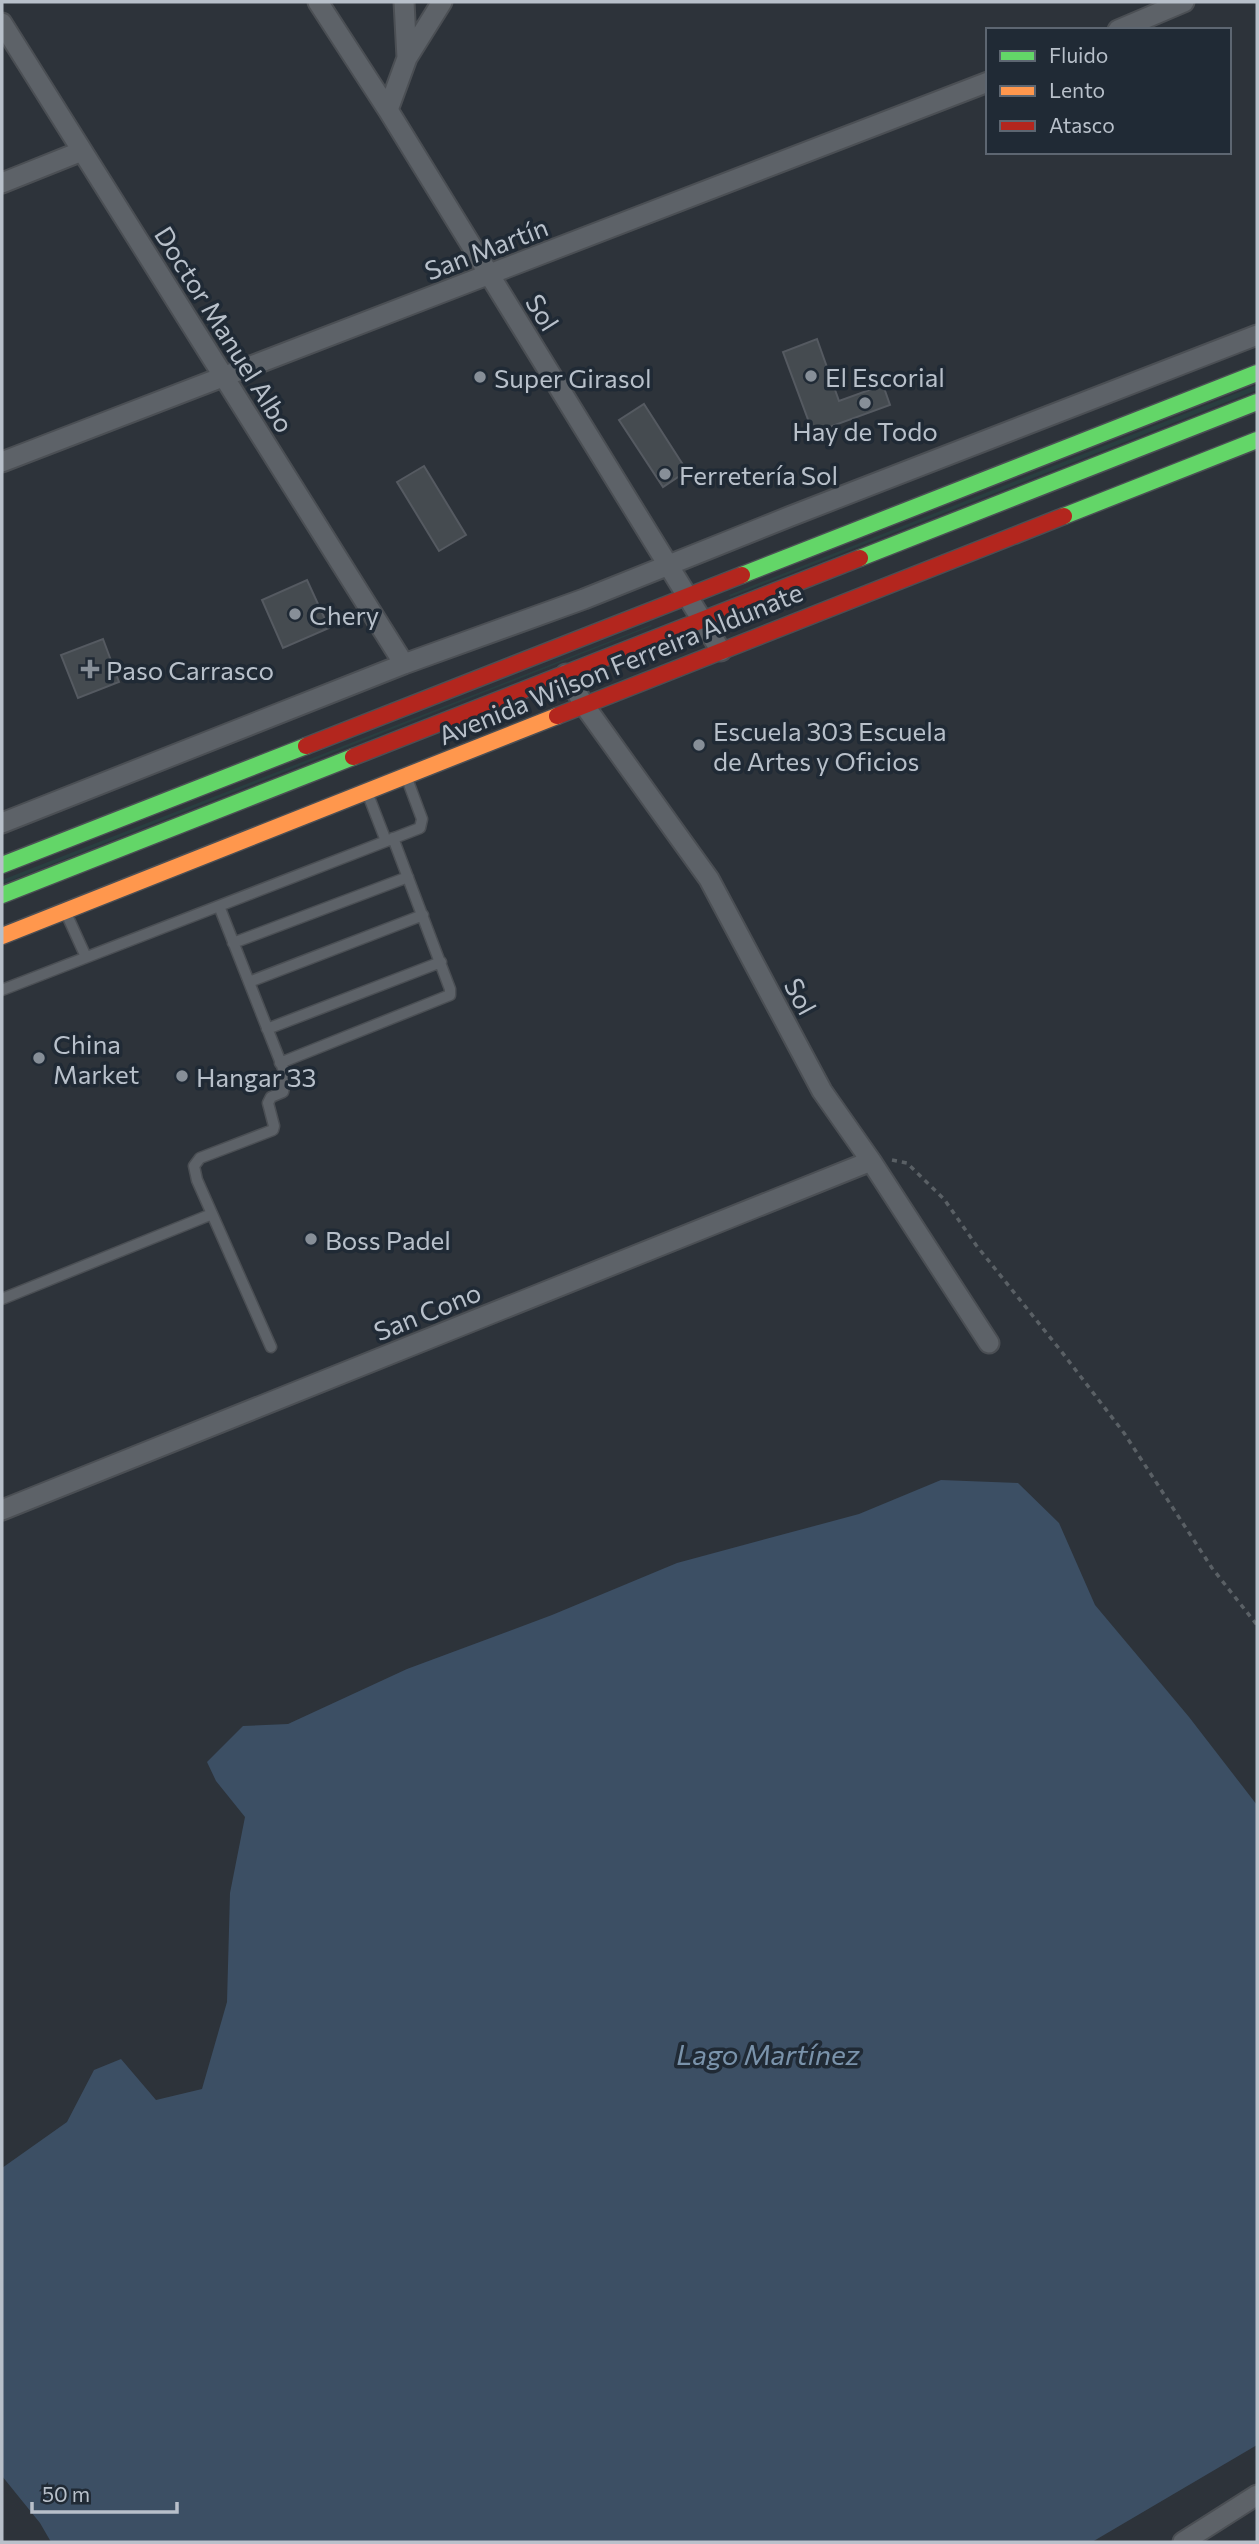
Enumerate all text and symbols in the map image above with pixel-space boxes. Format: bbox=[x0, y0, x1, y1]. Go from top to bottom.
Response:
legend bbox=[986, 28, 1231, 154]
text: Fluido bbox=[1049, 42, 1108, 67]
text: Lento bbox=[1049, 77, 1105, 102]
text: Atasco bbox=[1049, 112, 1115, 137]
street label: San Martín bbox=[420, 210, 552, 286]
street label: Doctor Manuel Albo bbox=[149, 220, 301, 438]
street label: Sol bbox=[520, 288, 566, 336]
place label: El Escorial bbox=[825, 361, 945, 392]
place label: Super Girasol bbox=[494, 362, 652, 393]
marker: El Escorial bbox=[803, 368, 819, 384]
marker: Super Girasol bbox=[472, 369, 488, 385]
marker: Hay de Todo bbox=[857, 395, 873, 411]
place label: Hay de Todo bbox=[792, 415, 938, 446]
place label: Ferretería Sol bbox=[679, 459, 838, 490]
marker: Ferretería Sol bbox=[657, 466, 673, 482]
street label: Avenida Wilson Ferreira Aldunate bbox=[433, 576, 807, 750]
place label: Chery bbox=[309, 599, 379, 630]
marker: Chery bbox=[287, 606, 303, 622]
place label: Paso Carrasco bbox=[106, 654, 274, 685]
marker: Paso Carrasco bbox=[80, 659, 100, 679]
place label: Escuela 303 Escuela de Artes y Oficios bbox=[713, 715, 947, 776]
marker: Escuela 303 Escuela de Artes y Oficios bbox=[691, 737, 707, 753]
street label: Sol bbox=[779, 972, 823, 1020]
place label: China Market bbox=[53, 1028, 139, 1089]
marker: China Market bbox=[31, 1050, 47, 1066]
place label: Hangar 33 bbox=[196, 1061, 316, 1092]
marker: Hangar 33 bbox=[174, 1068, 190, 1084]
place label: Boss Padel bbox=[325, 1224, 451, 1255]
marker: Boss Padel bbox=[303, 1231, 319, 1247]
street label: San Cono bbox=[369, 1276, 485, 1346]
water label: Lago Martínez bbox=[676, 2037, 860, 2071]
scale bar bbox=[32, 2470, 177, 2514]
text: 50 m bbox=[42, 2481, 90, 2506]

